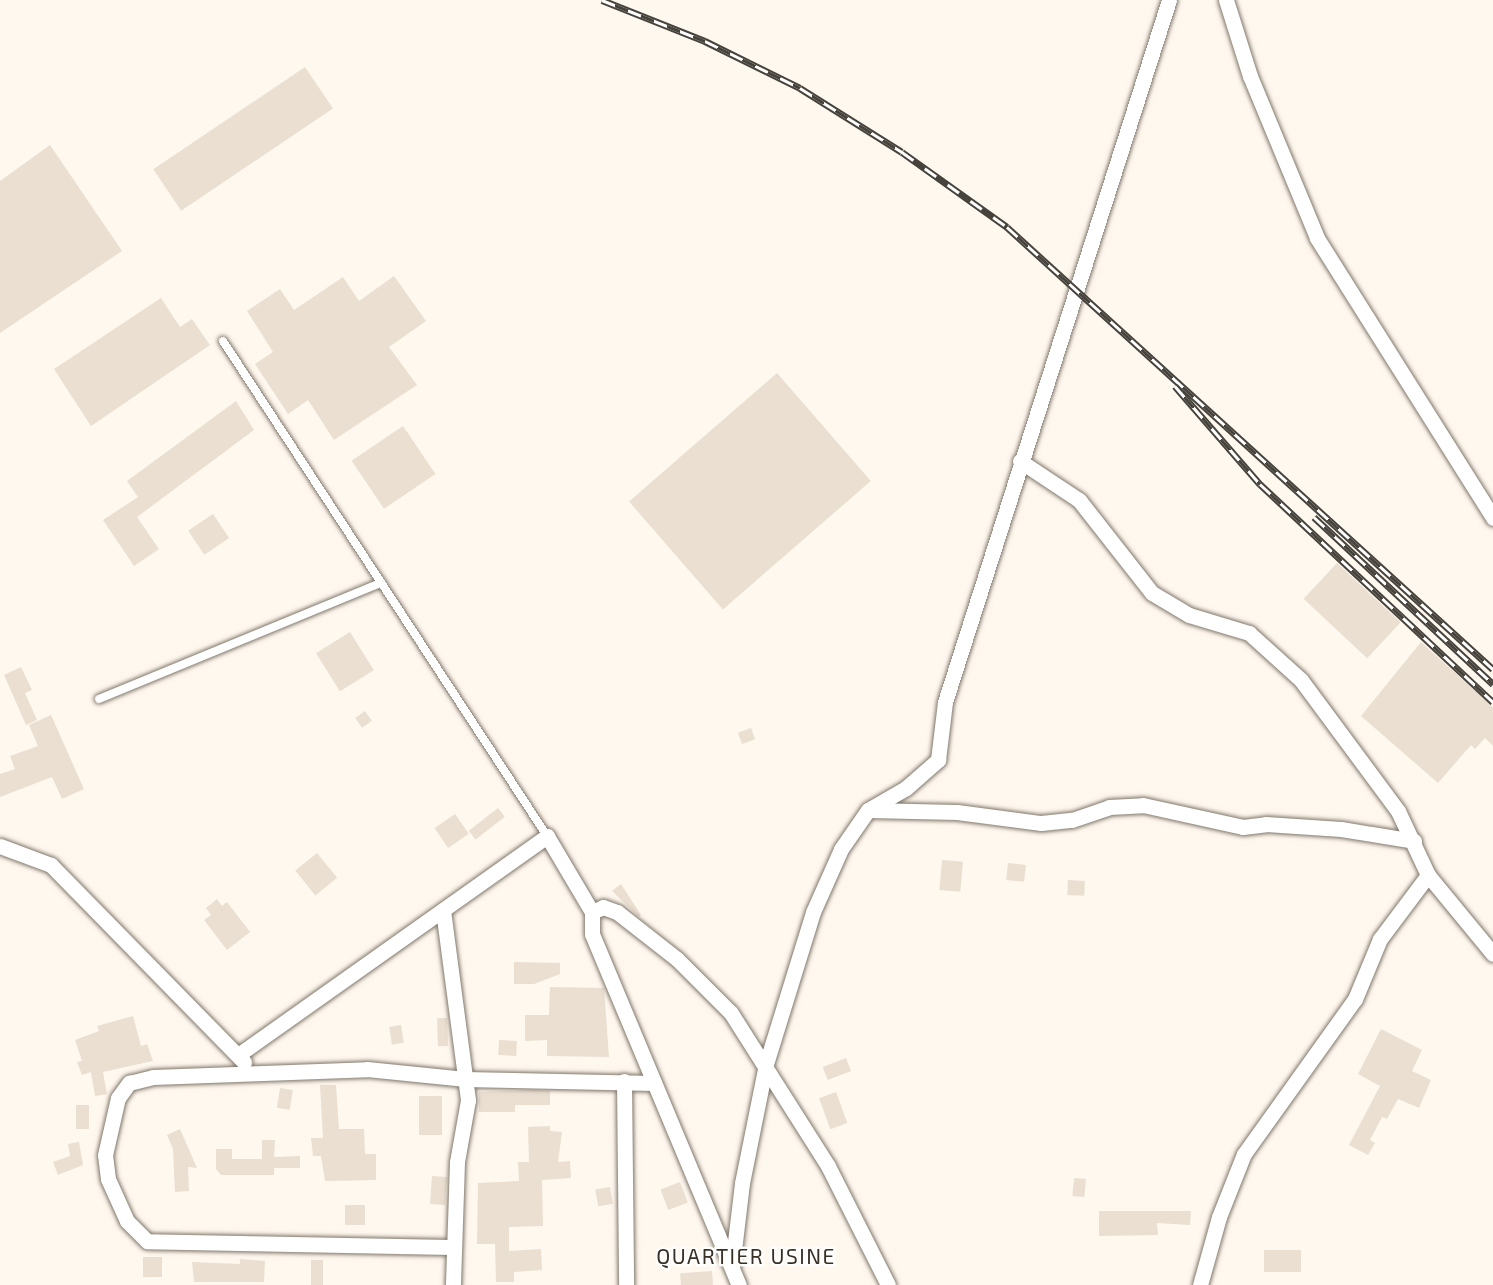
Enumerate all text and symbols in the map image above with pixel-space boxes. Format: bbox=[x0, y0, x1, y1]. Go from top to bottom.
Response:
district label: QUARTIER USINE bbox=[656, 1243, 836, 1269]

